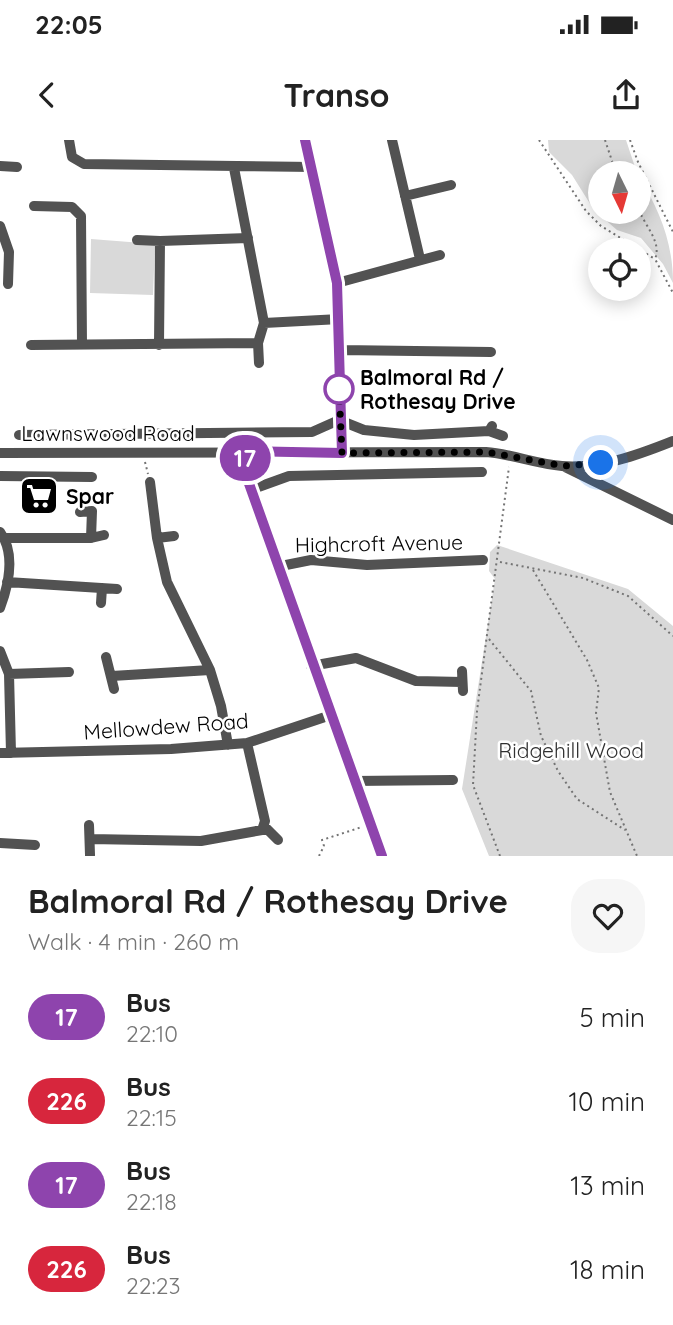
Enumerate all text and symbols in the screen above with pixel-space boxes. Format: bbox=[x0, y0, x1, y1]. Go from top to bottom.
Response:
text: 22:05 bbox=[35, 8, 103, 41]
text: Transo bbox=[283, 75, 390, 115]
icon: back bbox=[28, 76, 66, 114]
icon: share bbox=[607, 76, 645, 114]
north arrow bbox=[588, 161, 651, 224]
map controls bbox=[588, 161, 651, 301]
button: locate bbox=[588, 238, 651, 301]
place label: Balmoral Rd / Rothesay Drive bbox=[360, 364, 516, 414]
marker: Balmoral Rd / Rothesay Drive bbox=[324, 374, 354, 404]
street label: Lawnswood Road bbox=[21, 420, 195, 446]
line badge: 17 bbox=[214, 435, 276, 481]
text: 17 bbox=[234, 443, 256, 473]
your location bbox=[583, 445, 618, 480]
supermarket icon: Spar bbox=[18, 475, 60, 517]
place label: Spar bbox=[66, 483, 114, 509]
street label: Highcroft Avenue bbox=[295, 529, 463, 557]
street label: Mellowdew Road bbox=[83, 707, 249, 745]
park label: Ridgehill Wood bbox=[498, 737, 644, 763]
button: heart bbox=[571, 879, 645, 953]
text: Balmoral Rd / Rothesay Drive bbox=[28, 880, 508, 921]
text: Walk · 4 min · 260 m bbox=[28, 927, 239, 956]
text: Bus bbox=[126, 986, 171, 1019]
text: 5 min bbox=[579, 1001, 645, 1034]
text: 17 bbox=[55, 1002, 78, 1032]
text: 22:10 bbox=[126, 1019, 178, 1048]
text: Bus bbox=[126, 1070, 171, 1103]
text: 10 min bbox=[569, 1085, 645, 1118]
text: 226 bbox=[46, 1086, 87, 1116]
text: 22:15 bbox=[126, 1103, 177, 1132]
text: Bus bbox=[126, 1154, 171, 1187]
text: 13 min bbox=[570, 1169, 645, 1202]
text: 17 bbox=[55, 1170, 78, 1200]
text: 22:18 bbox=[126, 1187, 177, 1216]
text: Bus bbox=[126, 1238, 171, 1271]
text: 18 min bbox=[570, 1253, 645, 1286]
text: 226 bbox=[46, 1254, 87, 1284]
text: 22:23 bbox=[126, 1271, 181, 1300]

